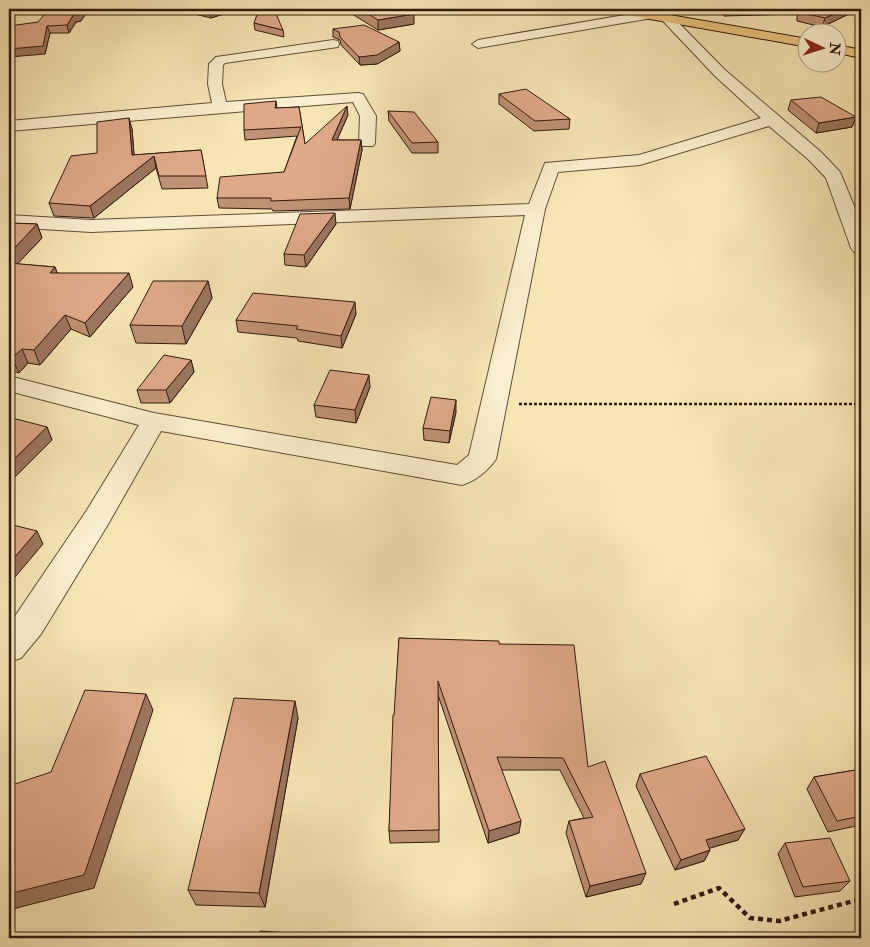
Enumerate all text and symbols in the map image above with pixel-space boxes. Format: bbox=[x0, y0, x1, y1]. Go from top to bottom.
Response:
north arrow bbox=[798, 22, 848, 72]
text: N bbox=[826, 41, 843, 56]

